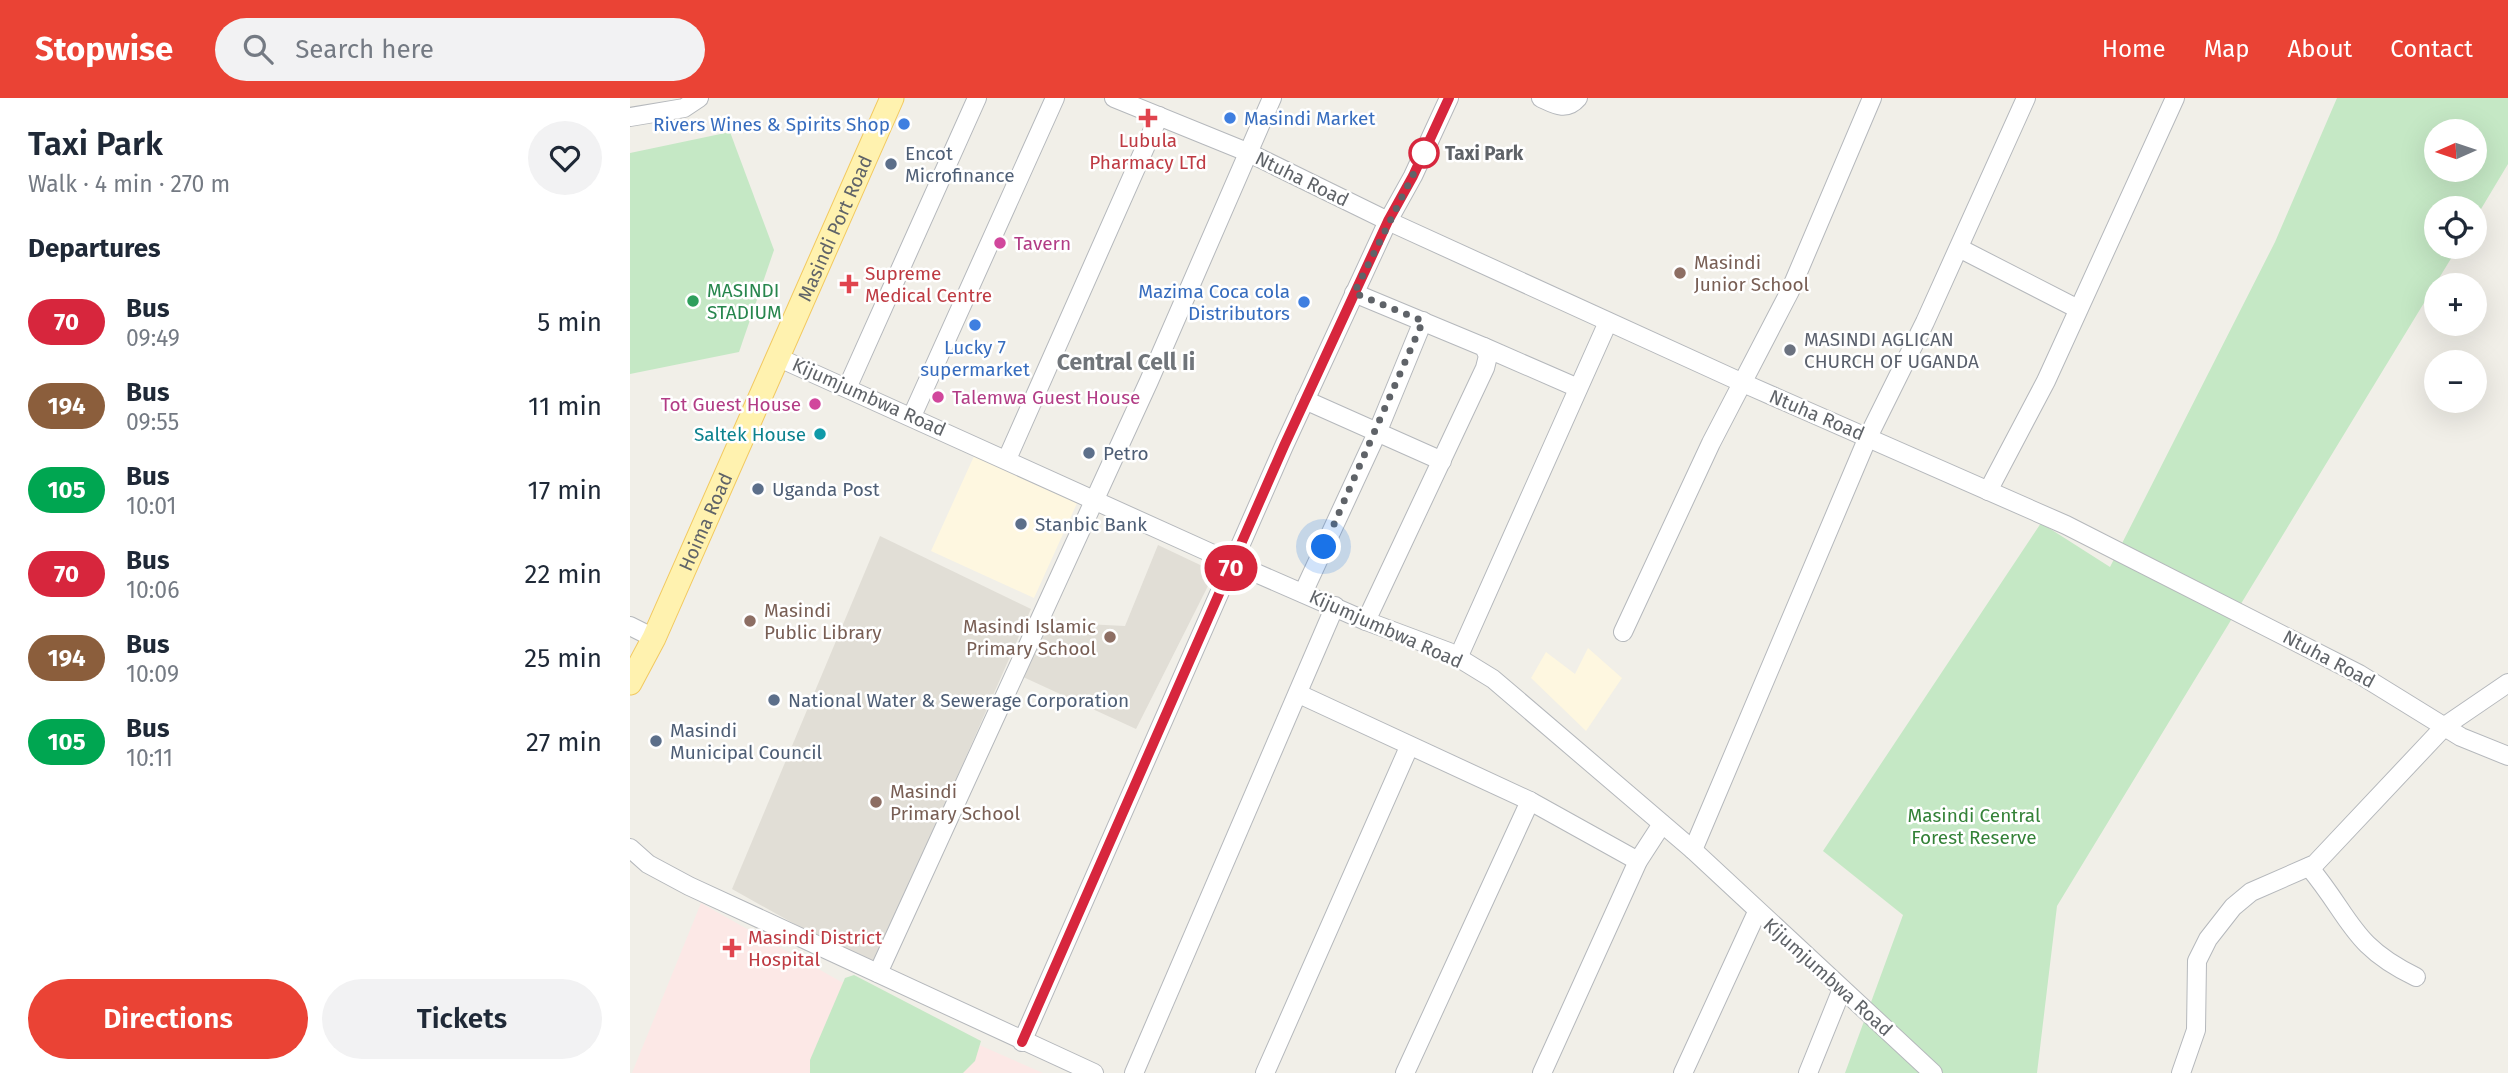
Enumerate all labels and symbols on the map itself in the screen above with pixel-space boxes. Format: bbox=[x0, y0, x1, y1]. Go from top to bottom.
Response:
place label: Masindi Market bbox=[1244, 107, 1375, 130]
marker: Lubula Pharmacy LTd bbox=[1140, 110, 1156, 126]
marker: Masindi Market bbox=[1222, 110, 1238, 126]
place label: Rivers Wines & Spirits Shop bbox=[653, 113, 890, 136]
marker: Rivers Wines & Spirits Shop bbox=[896, 116, 912, 132]
north arrow bbox=[2424, 119, 2487, 182]
place label: Lubula Pharmacy LTd bbox=[1089, 129, 1207, 174]
marker: Taxi Park bbox=[1409, 138, 1439, 168]
place label: Encot Microfinance bbox=[905, 142, 1015, 187]
place label: Taxi Park bbox=[1445, 142, 1524, 165]
street label: Ntuha Road bbox=[1251, 146, 1353, 212]
street label: Masindi Port Road bbox=[793, 152, 877, 304]
marker: Encot Microfinance bbox=[883, 156, 899, 172]
place label: Tavern bbox=[1014, 232, 1071, 255]
marker: Tavern bbox=[992, 235, 1008, 251]
place label: Masindi Junior School bbox=[1694, 251, 1810, 296]
place label: Supreme Medical Centre bbox=[865, 262, 992, 307]
marker: Masindi Junior School bbox=[1672, 265, 1688, 281]
marker: Supreme Medical Centre bbox=[839, 274, 859, 294]
place label: MASINDI STADIUM bbox=[707, 279, 782, 324]
place label: Mazima Coca cola Distributors bbox=[1138, 280, 1290, 325]
marker: MASINDI STADIUM bbox=[685, 293, 701, 309]
marker: Mazima Coca cola Distributors bbox=[1296, 294, 1312, 310]
marker: Lucky 7 supermarket bbox=[967, 317, 983, 333]
place label: MASINDI AGLICAN CHURCH OF UGANDA bbox=[1804, 328, 1979, 373]
place label: Lucky 7 supermarket bbox=[920, 336, 1030, 381]
marker: MASINDI AGLICAN CHURCH OF UGANDA bbox=[1782, 342, 1798, 358]
district label: Central Cell Ii bbox=[1057, 348, 1195, 376]
street label: Kijumjumbwa Road bbox=[789, 353, 949, 441]
street label: Ntuha Road bbox=[1766, 385, 1868, 445]
place label: Talemwa Guest House bbox=[952, 386, 1140, 409]
marker: Talemwa Guest House bbox=[930, 389, 946, 405]
place label: Tot Guest House bbox=[661, 393, 801, 416]
marker: Tot Guest House bbox=[807, 396, 823, 412]
place label: Saltek House bbox=[694, 423, 806, 446]
marker: Saltek House bbox=[812, 426, 828, 442]
place label: Petro bbox=[1103, 442, 1149, 465]
marker: Petro bbox=[1081, 445, 1097, 461]
street label: Hoima Road bbox=[674, 469, 737, 574]
place label: Uganda Post bbox=[772, 478, 880, 501]
marker: Uganda Post bbox=[750, 481, 766, 497]
place label: Stanbic Bank bbox=[1035, 513, 1147, 536]
marker: Stanbic Bank bbox=[1013, 516, 1029, 532]
your location bbox=[1306, 529, 1341, 564]
line badge: 70 bbox=[1200, 545, 1262, 591]
street label: Kijumjumbwa Road bbox=[1306, 585, 1466, 673]
place label: Masindi Public Library bbox=[764, 599, 882, 644]
marker: Masindi Public Library bbox=[742, 613, 758, 629]
place label: Masindi Islamic Primary School bbox=[963, 615, 1096, 660]
street label: Ntuha Road bbox=[2279, 625, 2379, 693]
marker: Masindi Islamic Primary School bbox=[1102, 629, 1118, 645]
place label: National Water & Sewerage Corporation bbox=[788, 689, 1129, 712]
marker: National Water & Sewerage Corporation bbox=[766, 692, 782, 708]
place label: Masindi Municipal Council bbox=[670, 719, 823, 764]
marker: Masindi Municipal Council bbox=[648, 733, 664, 749]
place label: Masindi Primary School bbox=[890, 780, 1020, 825]
marker: Masindi Primary School bbox=[868, 794, 884, 810]
park label: Masindi Central Forest Reserve bbox=[1907, 804, 2041, 849]
street label: Kijumjumbwa Road bbox=[1759, 913, 1897, 1041]
place label: Masindi District Hospital bbox=[748, 926, 882, 971]
marker: Masindi District Hospital bbox=[722, 938, 742, 958]

